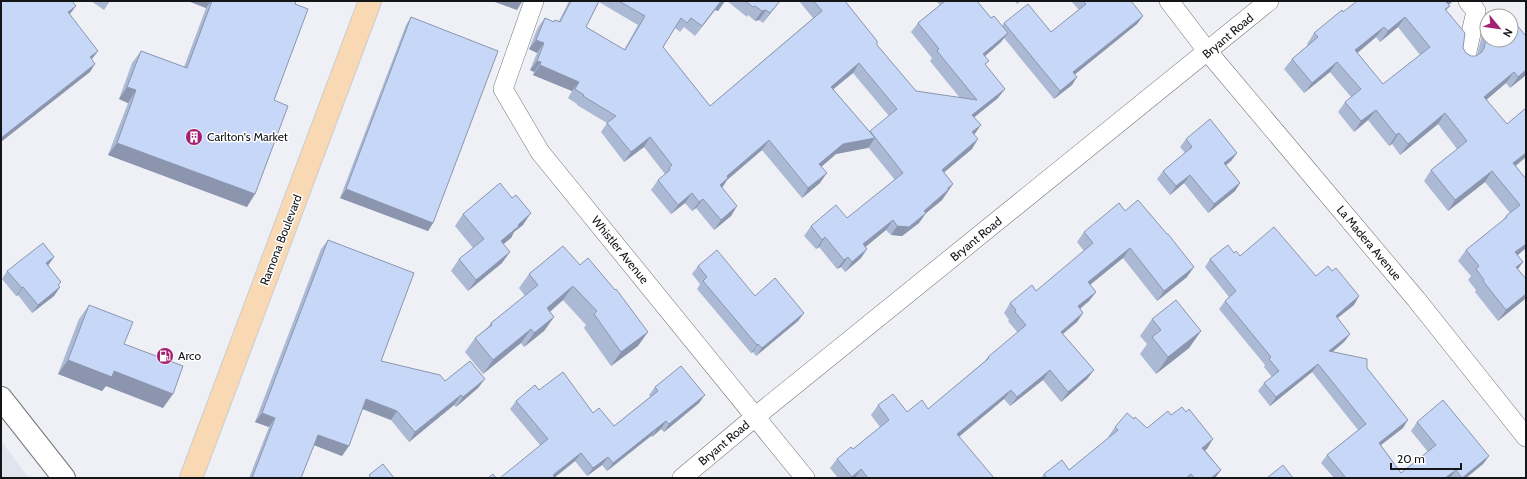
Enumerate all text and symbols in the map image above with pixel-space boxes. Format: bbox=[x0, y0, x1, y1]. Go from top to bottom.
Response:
north arrow bbox=[1479, 8, 1519, 48]
street label: Bryant Road bbox=[1199, 10, 1256, 61]
text: N bbox=[1500, 26, 1516, 40]
building icon: Carlton's Market bbox=[184, 127, 204, 147]
place label: Carlton's Market bbox=[207, 129, 288, 144]
street label: Ramona Boulevard bbox=[256, 192, 305, 287]
street label: La Madera Avenue bbox=[1334, 202, 1405, 283]
street label: Whistler Avenue bbox=[588, 213, 652, 287]
street label: Bryant Road bbox=[947, 213, 1005, 264]
fuel station icon: Arco bbox=[155, 346, 175, 366]
place label: Arco bbox=[178, 348, 201, 363]
street label: Bryant Road bbox=[695, 417, 752, 468]
scale bar bbox=[1391, 445, 1461, 471]
text: 20 m bbox=[1397, 451, 1425, 466]

